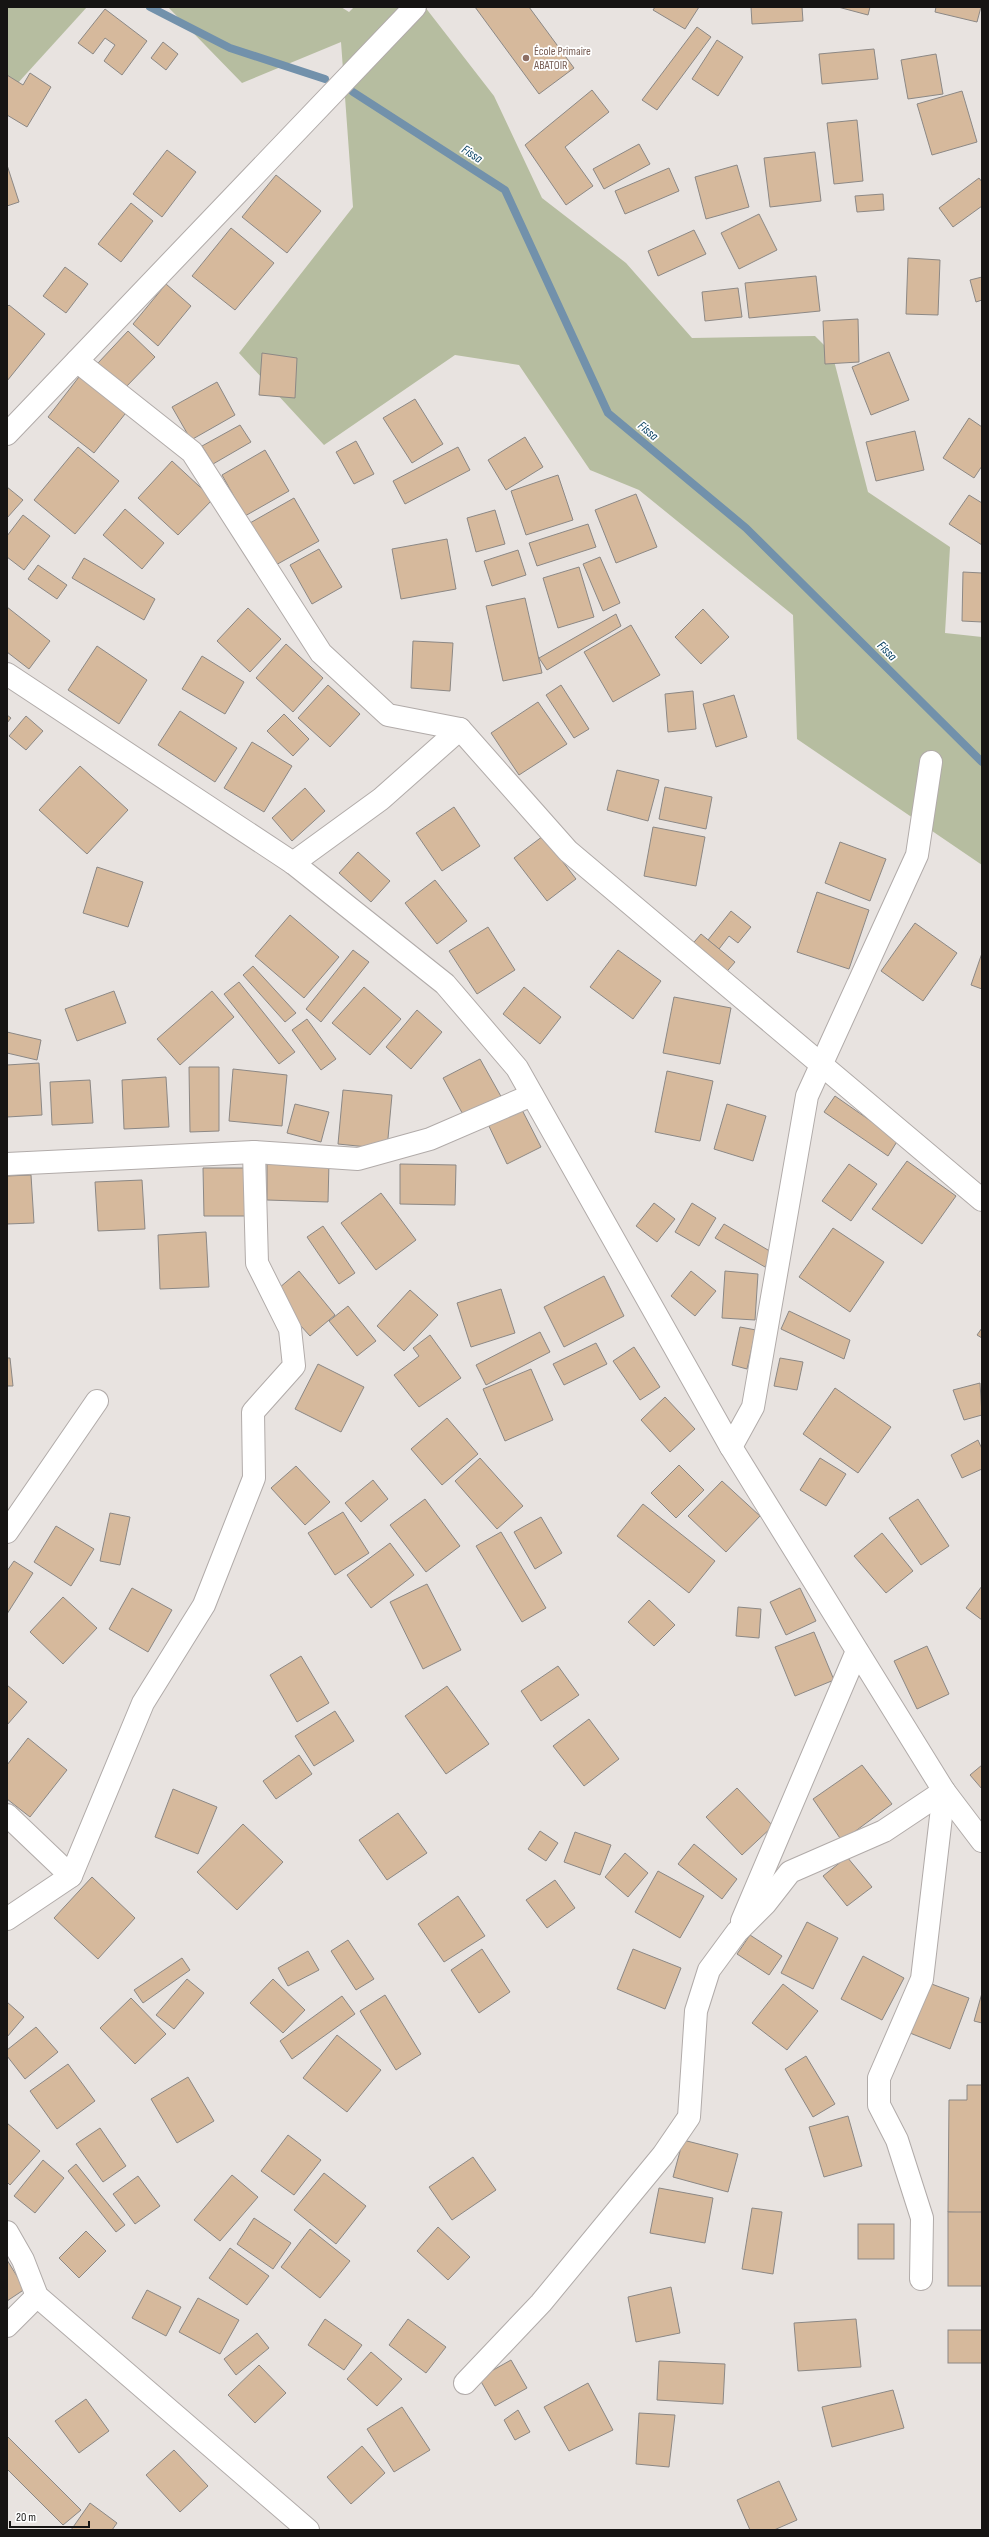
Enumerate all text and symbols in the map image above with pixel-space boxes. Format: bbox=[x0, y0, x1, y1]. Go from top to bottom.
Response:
place label: École Primaire ABATOIR bbox=[533, 44, 591, 73]
marker: École Primaire ABATOIR bbox=[521, 53, 531, 63]
water label: Fissa bbox=[459, 141, 486, 167]
water label: Fissa bbox=[635, 418, 662, 445]
water label: Fissa bbox=[874, 638, 901, 665]
scale bar bbox=[10, 2503, 89, 2529]
text: 20 m bbox=[16, 2510, 36, 2525]

